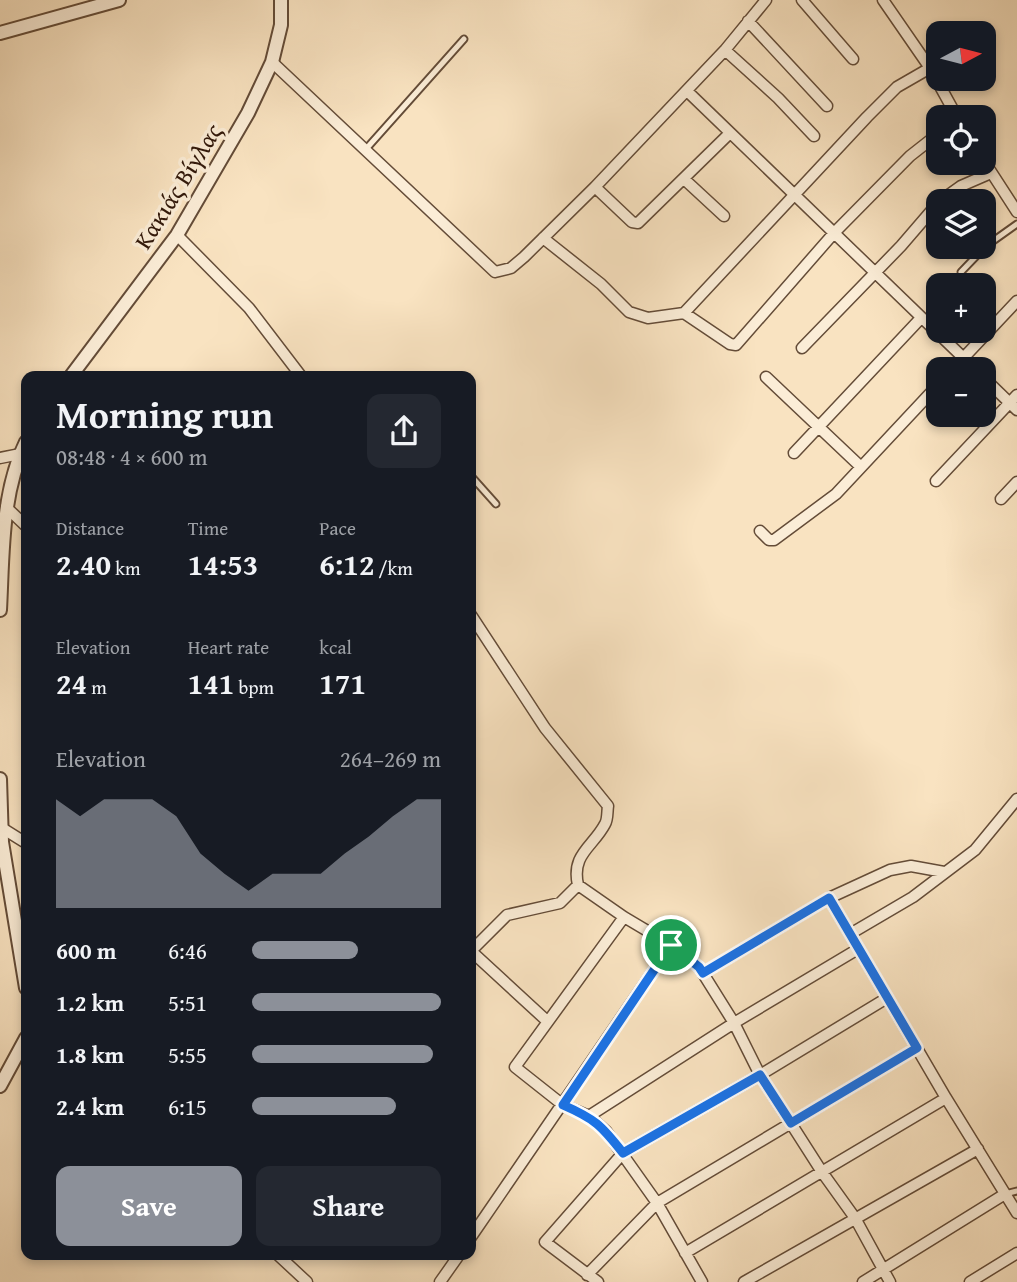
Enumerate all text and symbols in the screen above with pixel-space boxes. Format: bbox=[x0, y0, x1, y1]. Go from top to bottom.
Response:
north arrow bbox=[926, 21, 996, 91]
map controls bbox=[926, 21, 996, 427]
button: locate bbox=[926, 105, 996, 175]
street label: Κακιάς Βίγλας bbox=[125, 116, 231, 256]
button: layers bbox=[926, 189, 996, 259]
button: + bbox=[926, 273, 996, 343]
button: − bbox=[926, 357, 996, 427]
text: Morning run bbox=[56, 386, 273, 442]
button: share bbox=[367, 394, 441, 468]
text: 08:48 · 4 × 600 m bbox=[56, 440, 208, 473]
text: Distance bbox=[56, 514, 124, 542]
text: Time bbox=[188, 514, 228, 542]
text: Pace bbox=[319, 514, 356, 542]
text: 2.40 bbox=[56, 542, 111, 586]
text: 14:53 bbox=[188, 542, 258, 586]
text: 6:12 bbox=[319, 542, 374, 586]
text: km bbox=[111, 554, 140, 582]
text: /km bbox=[374, 554, 413, 582]
text: Elevation bbox=[56, 633, 130, 661]
text: Heart rate bbox=[188, 633, 269, 661]
text: kcal bbox=[319, 633, 352, 661]
text: 24 bbox=[56, 661, 87, 705]
text: 141 bbox=[188, 661, 234, 705]
text: 171 bbox=[319, 661, 366, 705]
text: m bbox=[87, 673, 107, 701]
text: bpm bbox=[234, 673, 274, 701]
text: Elevation bbox=[56, 742, 146, 775]
text: 264–269 m bbox=[340, 742, 441, 775]
pin bbox=[641, 915, 701, 975]
icon: arrive bbox=[652, 926, 690, 964]
text: 600 m bbox=[56, 934, 117, 967]
text: 6:46 bbox=[168, 934, 207, 967]
text: 1.2 km bbox=[56, 986, 124, 1019]
text: 5:51 bbox=[168, 986, 207, 1019]
text: 1.8 km bbox=[56, 1038, 124, 1071]
text: 5:55 bbox=[168, 1038, 207, 1071]
text: 2.4 km bbox=[56, 1090, 124, 1123]
text: 6:15 bbox=[168, 1090, 207, 1123]
button: Save bbox=[56, 1166, 242, 1246]
button: Share bbox=[256, 1166, 441, 1246]

